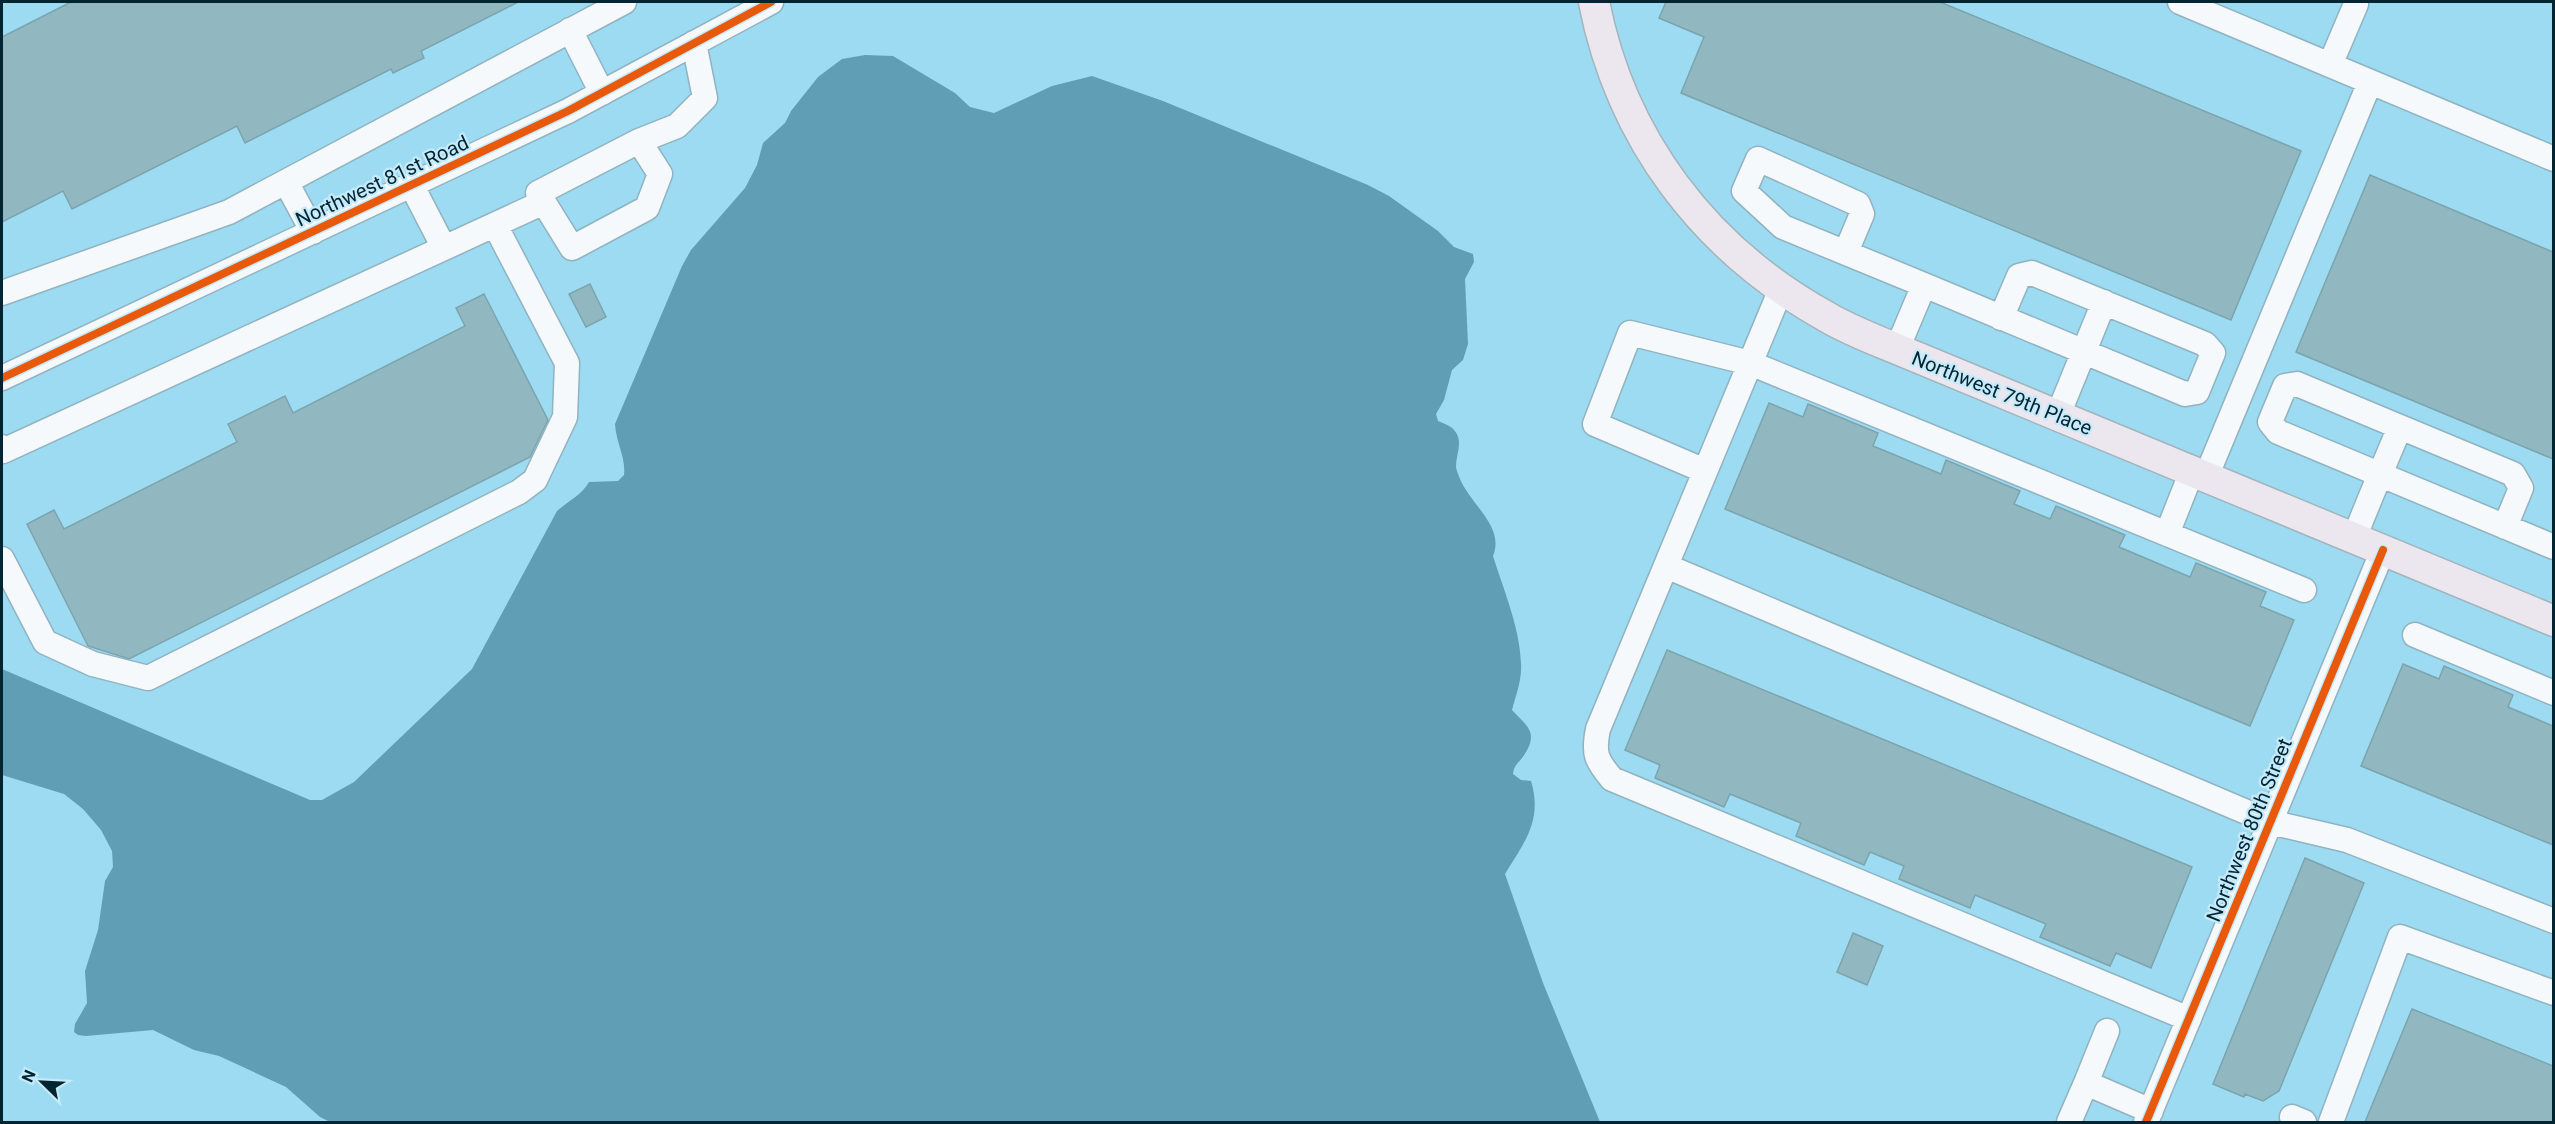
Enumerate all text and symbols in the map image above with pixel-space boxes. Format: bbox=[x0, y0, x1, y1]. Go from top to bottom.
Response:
street label: Northwest 81st Road bbox=[292, 130, 472, 232]
street label: Northwest 79th Place bbox=[1908, 346, 2096, 440]
street label: Northwest 80th Street bbox=[2201, 735, 2297, 925]
north arrow bbox=[12, 1052, 72, 1112]
text: N bbox=[18, 1067, 40, 1085]

